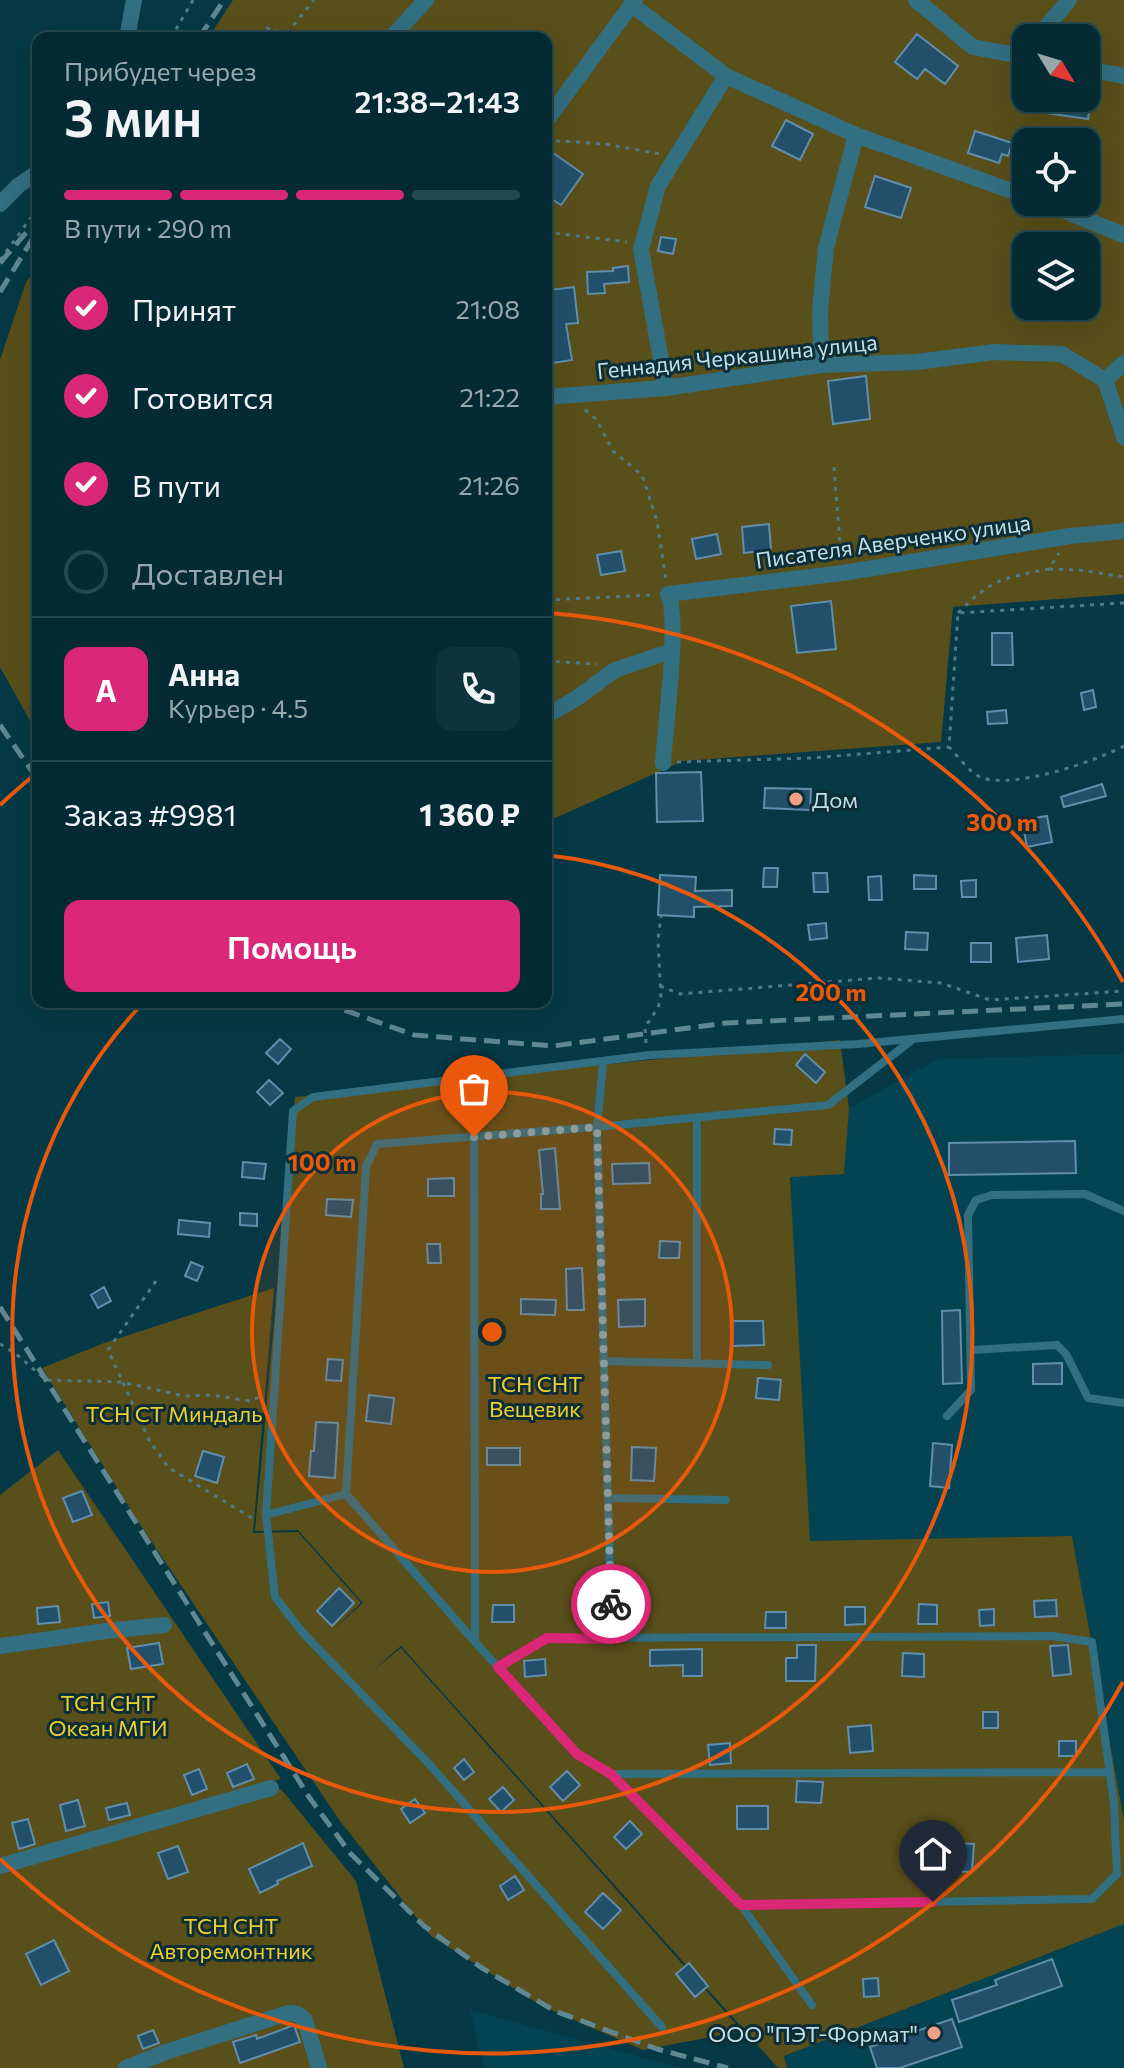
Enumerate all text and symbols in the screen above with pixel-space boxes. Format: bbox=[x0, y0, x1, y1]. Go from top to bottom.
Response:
north arrow bbox=[1012, 24, 1100, 112]
map controls bbox=[1012, 24, 1100, 320]
text: Прибудет через bbox=[64, 55, 257, 86]
text: 21:38–21:43 bbox=[355, 82, 520, 119]
text: 3 мин bbox=[64, 84, 202, 148]
button: locate bbox=[1012, 128, 1100, 216]
text: В пути · 290 m bbox=[64, 212, 232, 243]
button: layers bbox=[1012, 232, 1100, 320]
icon: check bbox=[64, 286, 108, 330]
text: Принят bbox=[132, 290, 236, 327]
text: 21:08 bbox=[456, 293, 520, 324]
street label: Геннадия Черкашина улица bbox=[595, 328, 879, 384]
icon: check bbox=[64, 374, 108, 418]
text: Готовится bbox=[132, 378, 274, 415]
text: 21:22 bbox=[459, 381, 520, 412]
icon: check bbox=[64, 462, 108, 506]
text: В пути bbox=[132, 466, 221, 503]
text: 21:26 bbox=[458, 469, 520, 500]
street label: Писателя Аверченко улица bbox=[754, 508, 1032, 574]
text: Доставлен bbox=[132, 554, 284, 591]
button: phone bbox=[436, 647, 520, 731]
text: Анна bbox=[168, 655, 240, 692]
text: А bbox=[95, 671, 117, 708]
text: Курьер · 4.5 bbox=[168, 692, 308, 723]
place label: Дом bbox=[812, 786, 858, 813]
marker: Дом bbox=[787, 790, 805, 808]
text: Заказ #9981 bbox=[64, 795, 237, 832]
text: 1 360 ₽ bbox=[419, 795, 520, 832]
text: 300 m bbox=[966, 807, 1038, 836]
button: Помощь bbox=[64, 900, 520, 992]
text: 200 m bbox=[796, 977, 866, 1006]
pin bbox=[440, 1055, 508, 1137]
icon: bag bbox=[452, 1067, 496, 1111]
text: 100 m bbox=[288, 1147, 356, 1176]
centre of rings bbox=[478, 1318, 506, 1346]
park label: ТСН СНТ Вещевик bbox=[488, 1370, 582, 1422]
park label: ТСН СТ Миндаль bbox=[85, 1400, 263, 1427]
courier bbox=[571, 1564, 651, 1644]
icon: bike bbox=[589, 1582, 633, 1626]
park label: ТСН СНТ Океан МГИ bbox=[48, 1689, 168, 1741]
pin bbox=[899, 1820, 967, 1902]
icon: home bbox=[911, 1832, 955, 1876]
park label: ТСН СНТ Авторемонтник bbox=[149, 1912, 313, 1964]
place label: ООО "ПЭТ-Формат" bbox=[708, 2020, 918, 2047]
marker: ООО "ПЭТ-Формат" bbox=[925, 2024, 943, 2042]

